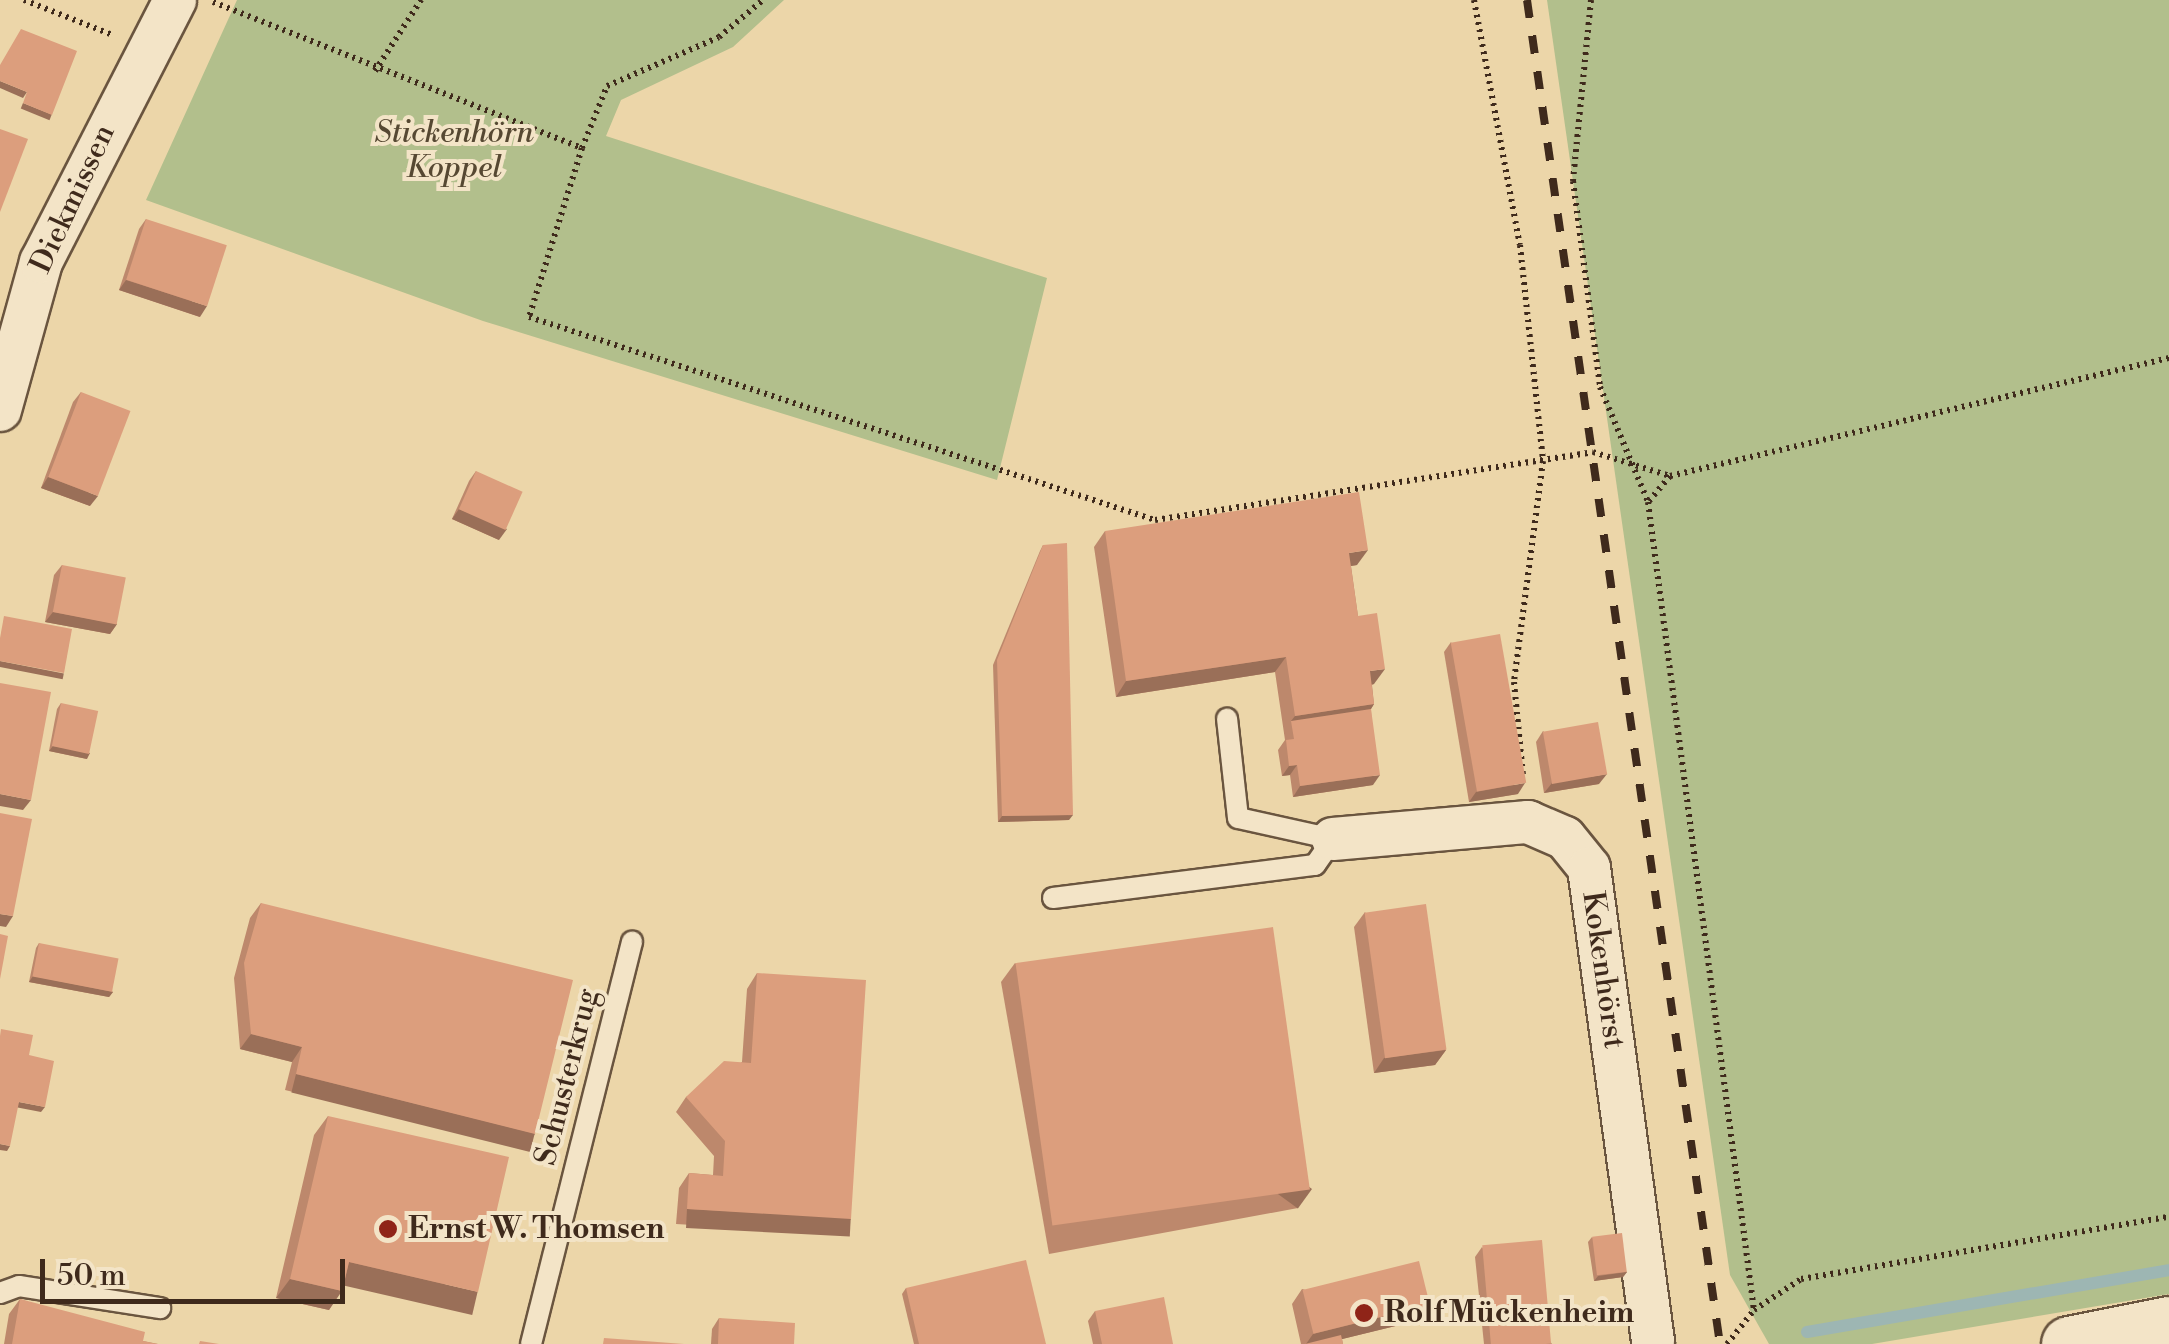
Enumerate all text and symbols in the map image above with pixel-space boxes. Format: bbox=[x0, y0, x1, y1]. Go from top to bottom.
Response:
park label: Stickenhörn Koppel bbox=[375, 115, 533, 186]
street label: Diekmissen bbox=[23, 119, 123, 279]
street label: Kokenhörst bbox=[1574, 889, 1632, 1051]
street label: Schusterkrug bbox=[528, 985, 606, 1169]
place label: Ernst W. Thomsen bbox=[408, 1211, 664, 1247]
marker: Ernst W. Thomsen bbox=[377, 1218, 399, 1240]
scale bar bbox=[45, 1239, 350, 1301]
text: 50 m bbox=[57, 1257, 126, 1295]
place label: Rolf Mückenheim bbox=[1384, 1295, 1634, 1331]
marker: Rolf Mückenheim bbox=[1353, 1302, 1375, 1324]

